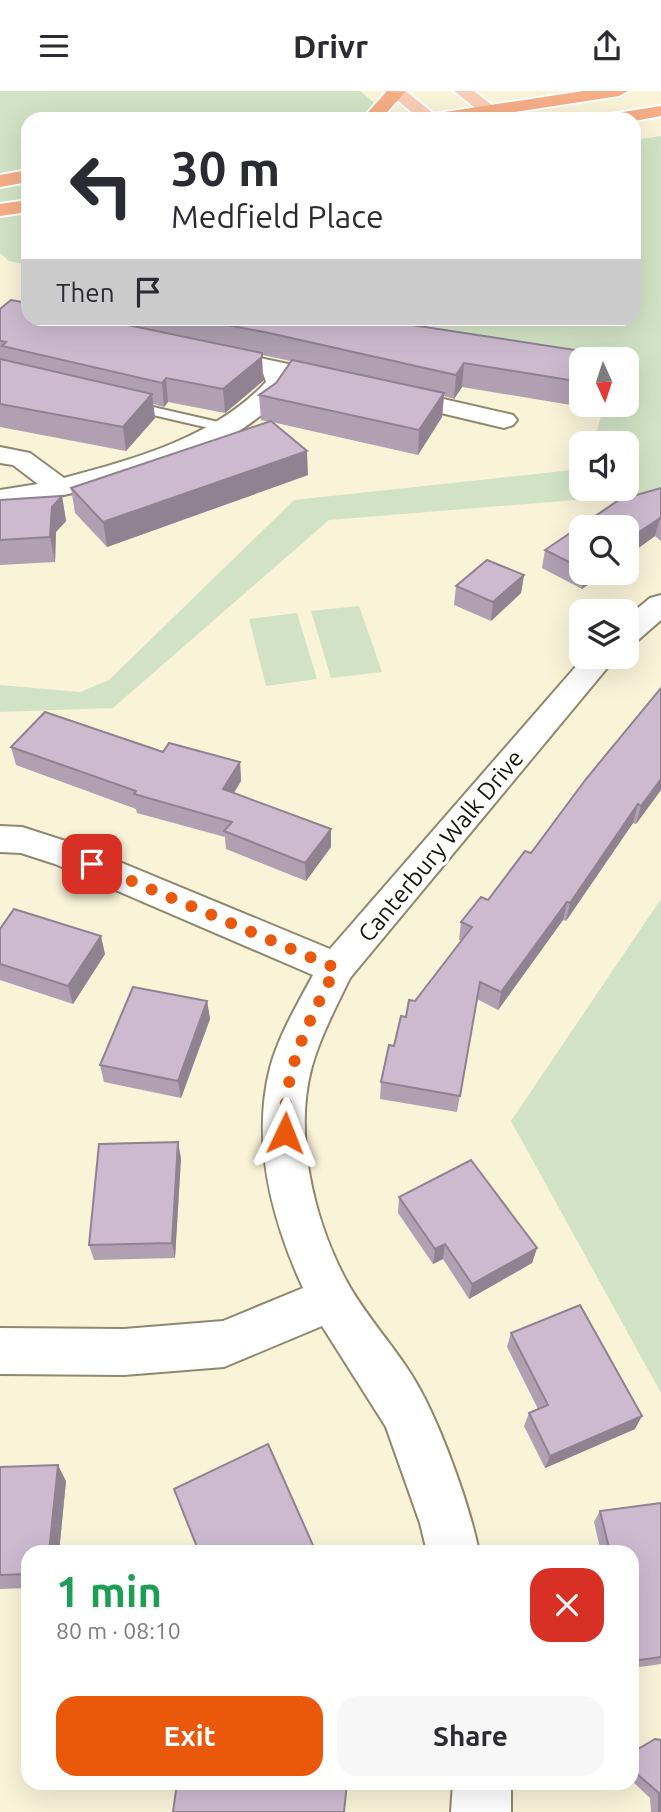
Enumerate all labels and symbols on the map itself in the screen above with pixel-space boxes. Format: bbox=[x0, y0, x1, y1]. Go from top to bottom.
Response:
north arrow bbox=[569, 347, 639, 417]
street label: Canterbury Walk Drive bbox=[353, 744, 529, 947]
pin bbox=[62, 834, 122, 894]
position arrow bbox=[248, 1096, 322, 1170]

